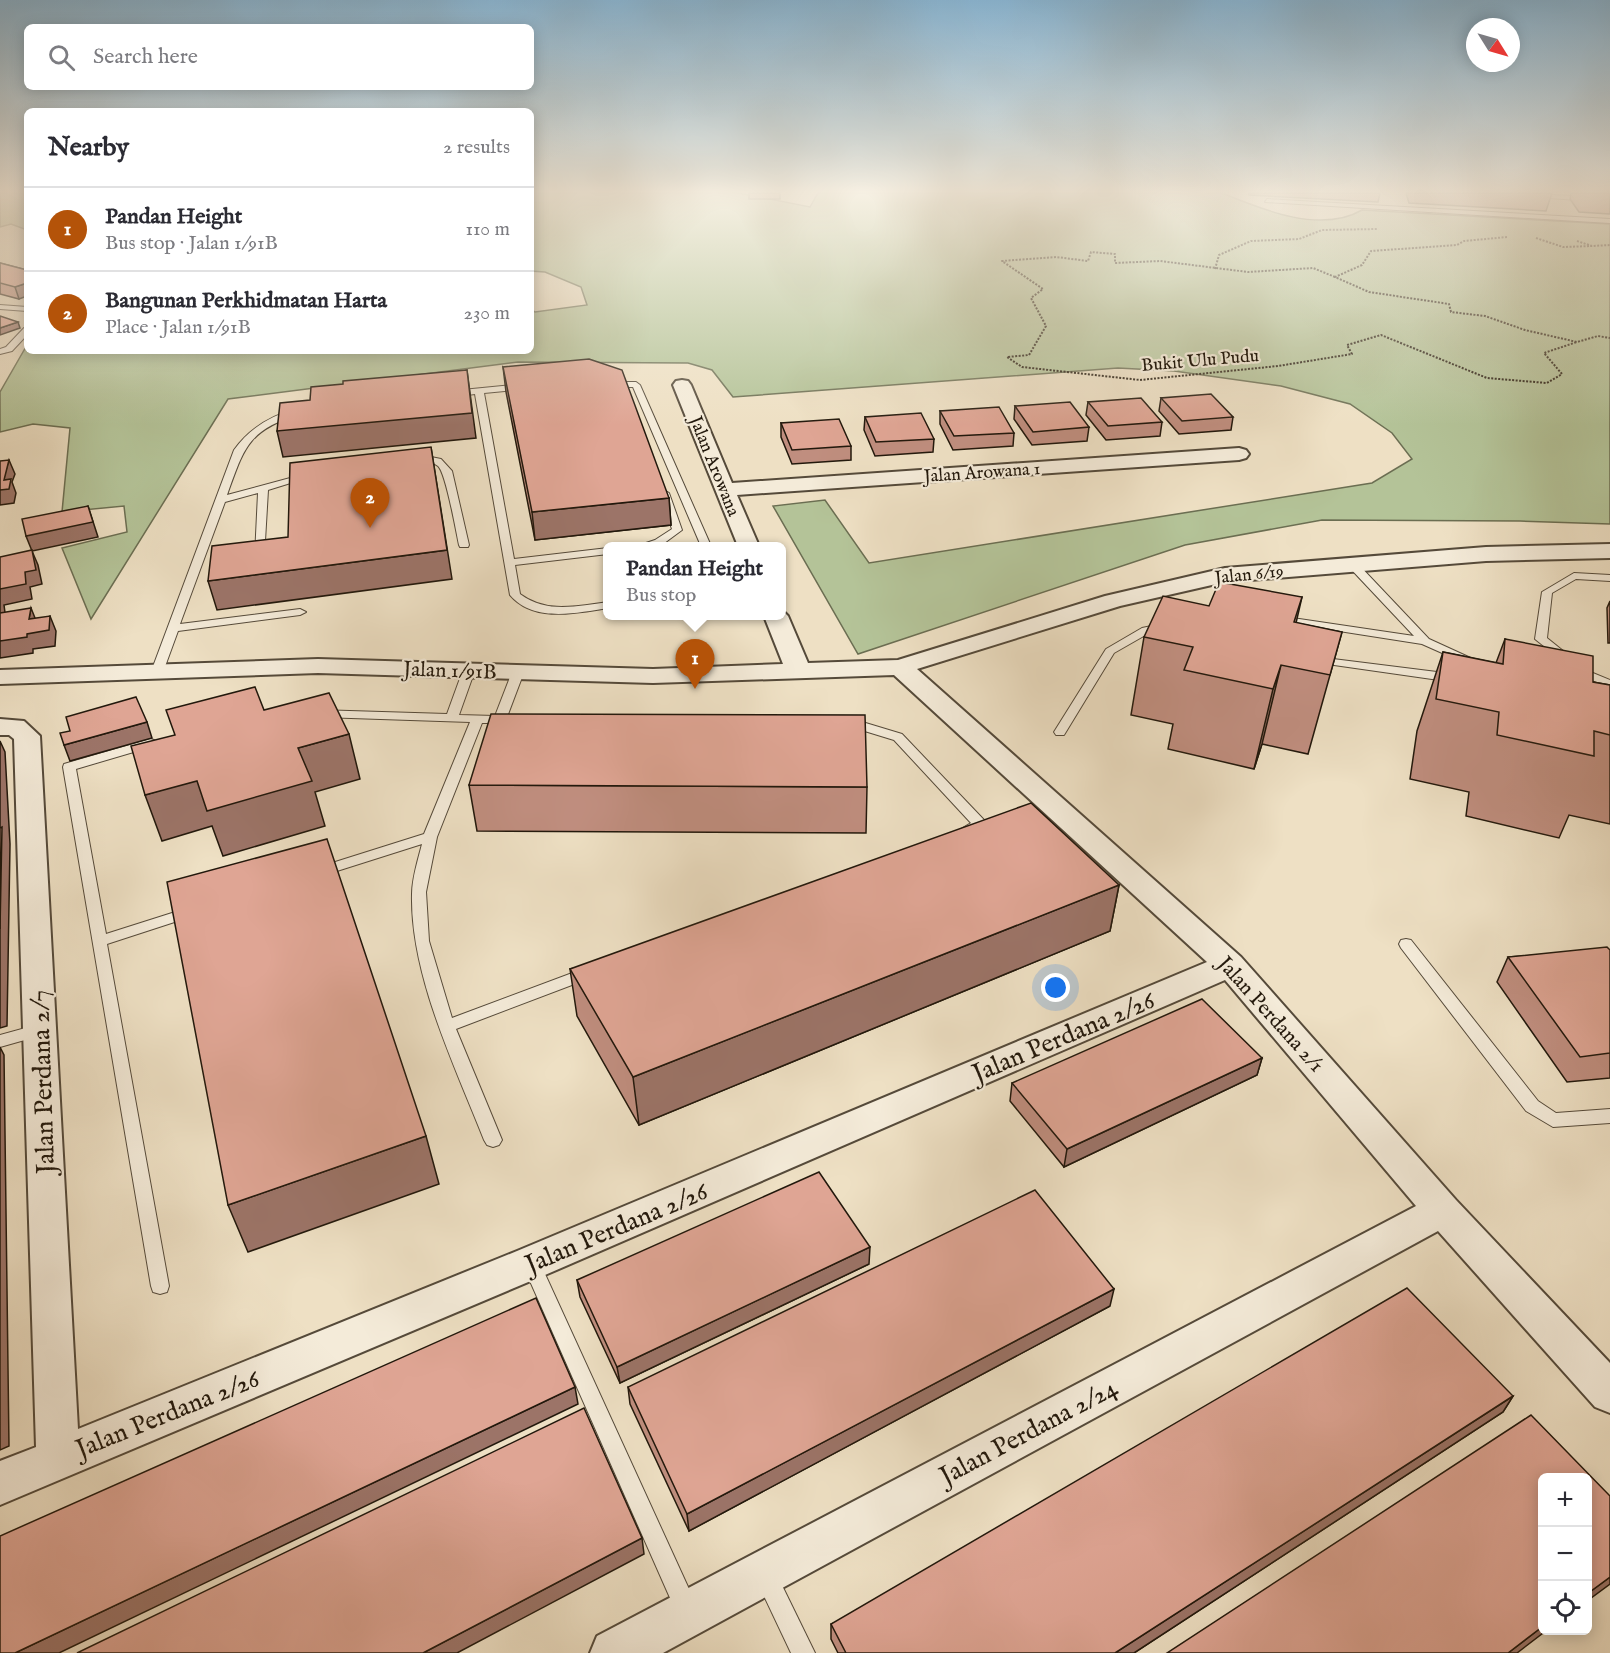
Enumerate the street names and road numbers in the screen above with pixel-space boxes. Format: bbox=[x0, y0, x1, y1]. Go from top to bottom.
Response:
street label: Bukit Ulu Pudu bbox=[1140, 345, 1260, 378]
street label: Jalan Arowana bbox=[682, 411, 744, 520]
street label: Jalan Arowana 1 bbox=[921, 458, 1041, 489]
street label: Jalan 6/19 bbox=[1212, 560, 1285, 591]
street label: Jalan 1/91B bbox=[401, 656, 497, 687]
street label: Jalan Perdana 2/1 bbox=[1209, 950, 1329, 1079]
street label: Jalan Perdana 2/26 bbox=[965, 984, 1161, 1092]
street label: Jalan Perdana 2/7 bbox=[24, 989, 63, 1178]
street label: Jalan Perdana 2/26 bbox=[518, 1175, 714, 1283]
street label: Jalan Perdana 2/26 bbox=[68, 1362, 265, 1467]
street label: Jalan Perdana 2/24 bbox=[931, 1371, 1124, 1495]

